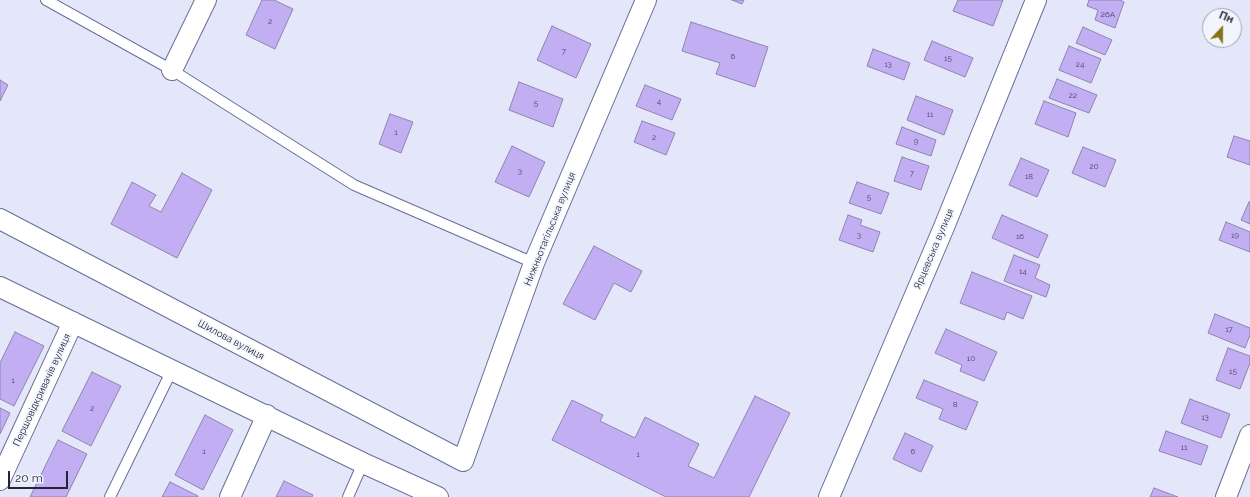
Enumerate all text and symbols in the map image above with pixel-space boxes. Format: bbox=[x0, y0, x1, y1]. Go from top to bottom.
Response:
north arrow bbox=[1202, 8, 1242, 48]
text: Пн bbox=[1217, 9, 1236, 26]
house number: 26А bbox=[1101, 10, 1115, 20]
house number: 2 bbox=[268, 17, 272, 27]
house number: 7 bbox=[562, 47, 566, 57]
house number: 6 bbox=[731, 52, 735, 62]
house number: 15 bbox=[944, 54, 952, 64]
house number: 13 bbox=[884, 60, 892, 70]
house number: 24 bbox=[1076, 60, 1084, 70]
house number: 22 bbox=[1069, 91, 1077, 101]
house number: 4 bbox=[657, 97, 661, 107]
house number: 5 bbox=[534, 99, 538, 109]
house number: 11 bbox=[927, 110, 933, 120]
house number: 1 bbox=[394, 128, 398, 138]
house number: 2 bbox=[652, 133, 656, 143]
house number: 9 bbox=[914, 137, 918, 147]
house number: 20 bbox=[1089, 162, 1099, 172]
house number: 3 bbox=[518, 167, 522, 177]
house number: 7 bbox=[910, 169, 914, 179]
street label: Нижньотагільська вулиця bbox=[522, 170, 578, 288]
house number: 18 bbox=[1025, 172, 1033, 182]
house number: 5 bbox=[867, 193, 871, 203]
street label: Ярцевська вулиця bbox=[912, 207, 956, 291]
house number: 3 bbox=[857, 231, 861, 241]
house number: 19 bbox=[1231, 231, 1239, 241]
house number: 16 bbox=[1016, 232, 1024, 242]
house number: 14 bbox=[1019, 267, 1027, 277]
street label: Шилова вулиця bbox=[196, 317, 266, 363]
house number: 17 bbox=[1225, 325, 1233, 335]
street label: Першовідкривачів вулиця bbox=[11, 332, 73, 448]
house number: 10 bbox=[967, 354, 975, 364]
house number: 15 bbox=[1229, 367, 1237, 377]
house number: 1 bbox=[11, 376, 15, 386]
house number: 8 bbox=[953, 400, 957, 410]
house number: 2 bbox=[90, 404, 94, 414]
house number: 13 bbox=[1201, 413, 1209, 423]
house number: 11 bbox=[1181, 443, 1187, 453]
house number: 1 bbox=[202, 447, 206, 457]
house number: 6 bbox=[911, 447, 915, 457]
house number: 1 bbox=[636, 450, 640, 460]
scale bar bbox=[10, 463, 70, 489]
text: 20 m bbox=[15, 471, 43, 485]

